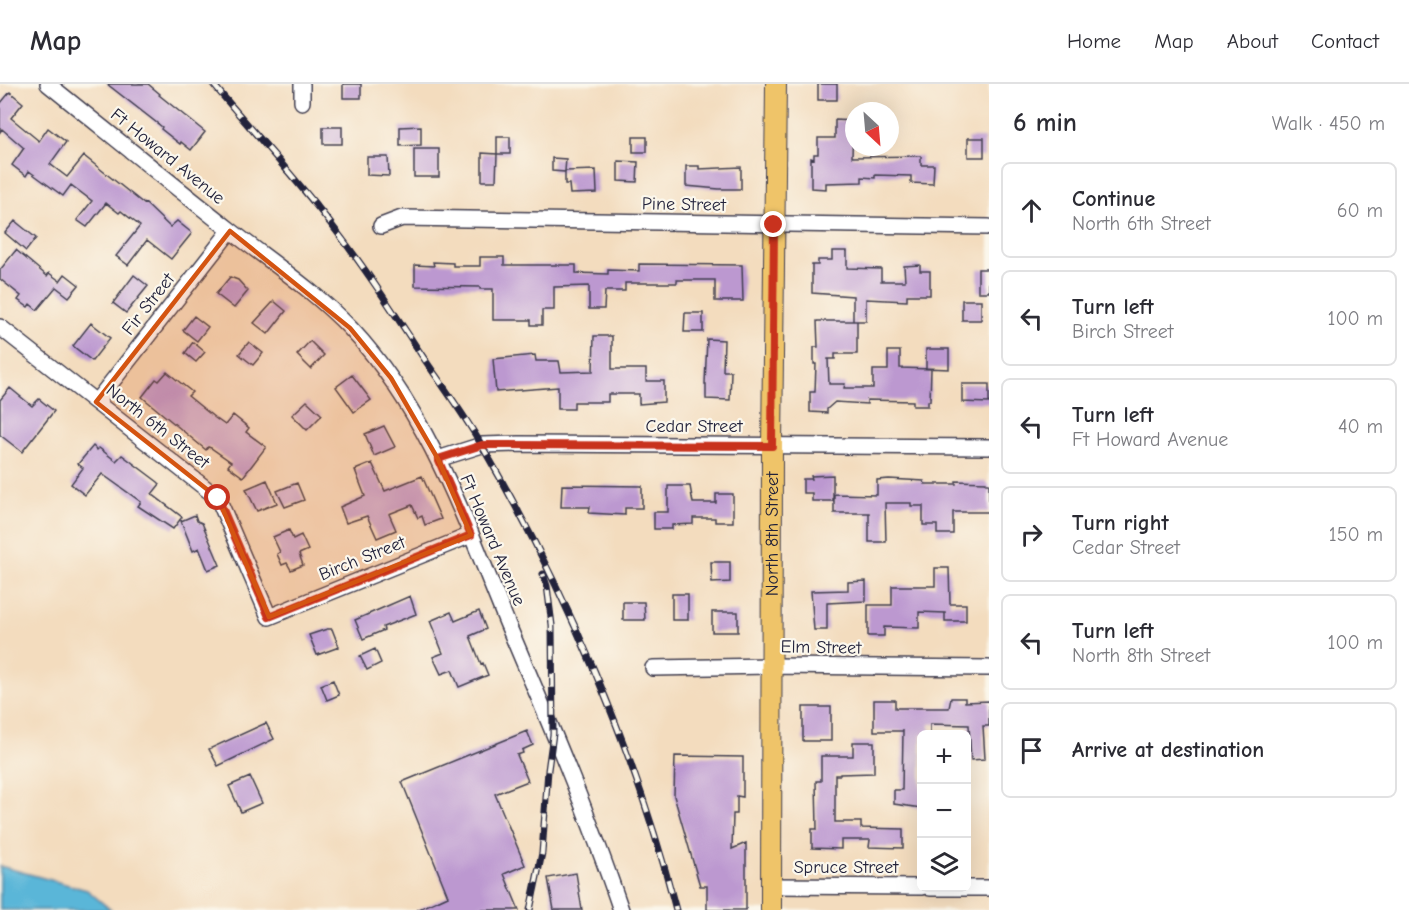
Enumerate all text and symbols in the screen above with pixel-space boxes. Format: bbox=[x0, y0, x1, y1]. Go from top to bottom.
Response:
text: Map bbox=[30, 25, 81, 57]
text: Home bbox=[1067, 29, 1121, 53]
text: Map bbox=[1154, 29, 1194, 53]
text: About bbox=[1227, 29, 1278, 53]
text: Contact bbox=[1311, 29, 1379, 53]
north arrow bbox=[845, 102, 899, 156]
street label: Ft Howard Avenue bbox=[106, 104, 229, 209]
text: 6 min bbox=[1013, 108, 1077, 138]
text: Walk · 450 m bbox=[1272, 112, 1385, 135]
text: Continue bbox=[1072, 186, 1155, 212]
street label: Pine Street bbox=[642, 193, 727, 216]
icon: ahead bbox=[1015, 194, 1048, 227]
text: 60 m bbox=[1337, 199, 1383, 222]
route end bbox=[760, 211, 786, 237]
text: North 6th Street bbox=[1072, 212, 1211, 235]
street label: Fir Street bbox=[118, 269, 180, 339]
text: Turn left bbox=[1072, 294, 1154, 320]
icon: left bbox=[1015, 302, 1048, 335]
text: 100 m bbox=[1328, 307, 1383, 330]
text: Birch Street bbox=[1072, 320, 1173, 343]
street label: North 6th Street bbox=[102, 380, 214, 474]
text: Turn left bbox=[1072, 402, 1154, 428]
icon: left bbox=[1015, 410, 1048, 443]
text: 40 m bbox=[1338, 415, 1383, 438]
street label: Cedar Street bbox=[645, 416, 743, 437]
text: Ft Howard Avenue bbox=[1072, 428, 1228, 451]
street label: Ft Howard Avenue bbox=[455, 471, 530, 609]
street label: North 8th Street bbox=[762, 471, 783, 596]
route start bbox=[204, 484, 230, 510]
text: Turn right bbox=[1072, 510, 1169, 536]
icon: right bbox=[1015, 518, 1048, 551]
text: 150 m bbox=[1329, 523, 1383, 546]
street label: Birch Street bbox=[316, 531, 409, 585]
text: Cedar Street bbox=[1072, 536, 1180, 559]
text: Turn left bbox=[1072, 618, 1154, 644]
icon: left bbox=[1015, 626, 1048, 659]
text: 100 m bbox=[1328, 631, 1383, 654]
street label: Elm Street bbox=[780, 636, 862, 659]
text: North 8th Street bbox=[1072, 644, 1210, 667]
map controls bbox=[917, 730, 971, 892]
button: + bbox=[917, 730, 971, 784]
icon: arrive bbox=[1015, 734, 1048, 767]
text: Arrive at destination bbox=[1072, 737, 1264, 763]
button: − bbox=[917, 784, 971, 838]
button: layers bbox=[917, 838, 971, 892]
street label: Spruce Street bbox=[794, 857, 899, 878]

